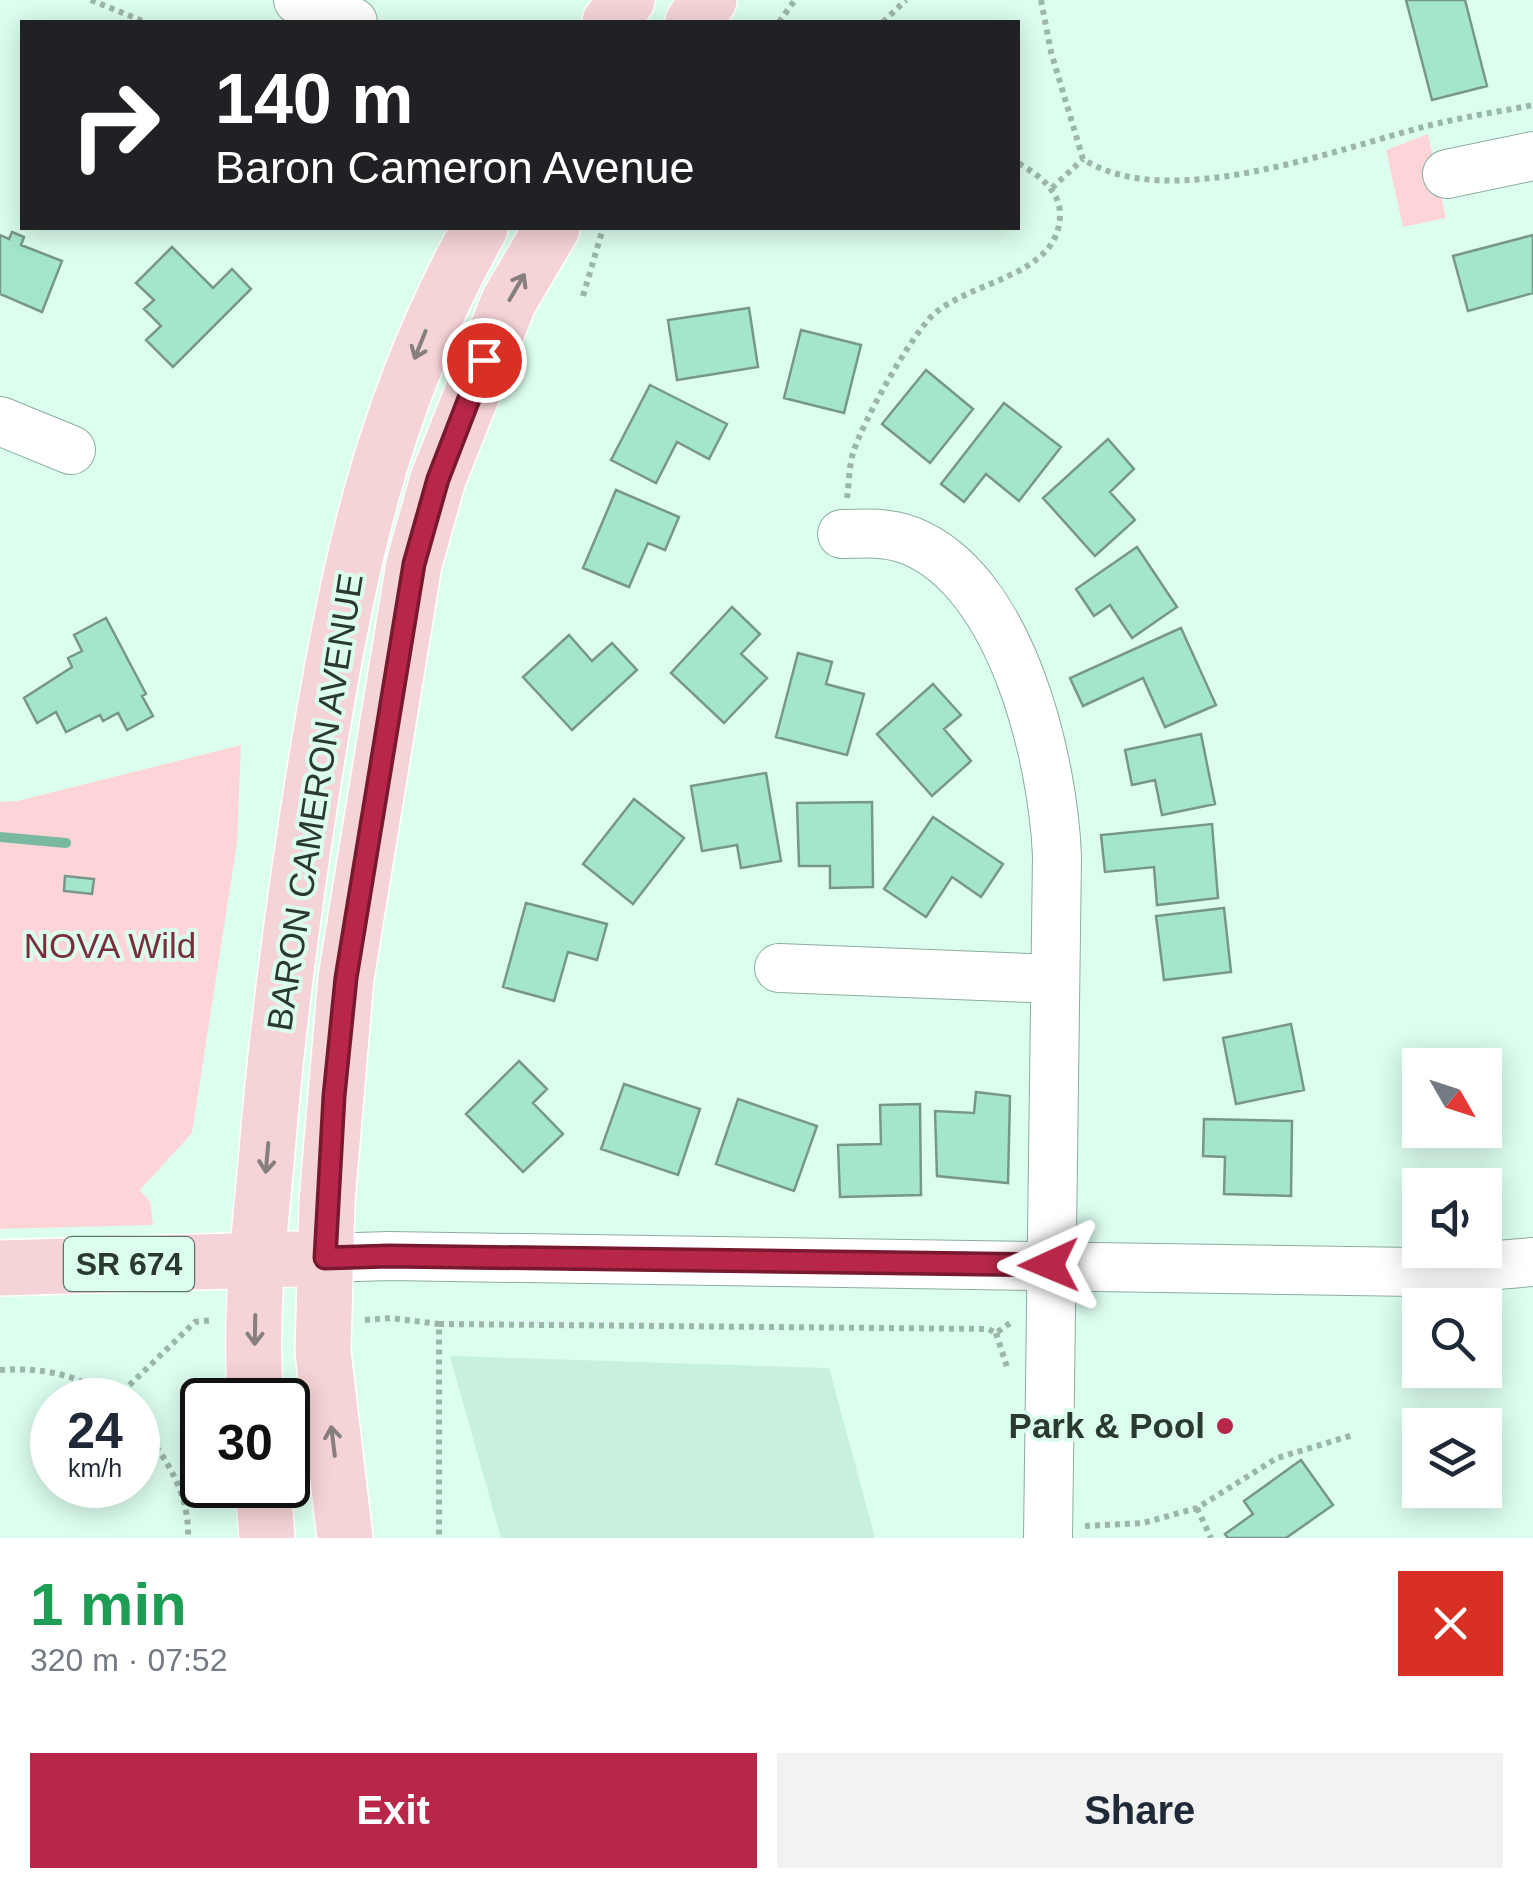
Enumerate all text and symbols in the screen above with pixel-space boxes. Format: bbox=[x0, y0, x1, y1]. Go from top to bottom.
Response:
icon: right bbox=[50, 60, 180, 190]
text: 140 m bbox=[215, 60, 413, 138]
text: Baron Cameron Avenue bbox=[215, 142, 695, 193]
one-way arrow bbox=[508, 273, 528, 303]
pin bbox=[442, 318, 527, 403]
one-way arrow bbox=[410, 330, 428, 360]
icon: arrive bbox=[457, 333, 512, 388]
street label: BARON CAMERON AVENUE bbox=[259, 571, 370, 1033]
park label: NOVA Wild bbox=[24, 926, 196, 965]
north arrow bbox=[1402, 1048, 1502, 1148]
map controls bbox=[1402, 1048, 1502, 1508]
one-way arrow bbox=[257, 1141, 276, 1173]
button: sound bbox=[1402, 1168, 1502, 1268]
position arrow bbox=[997, 1213, 1101, 1317]
road number: SR 674 bbox=[64, 1237, 194, 1291]
button: search bbox=[1402, 1288, 1502, 1388]
one-way arrow bbox=[246, 1314, 265, 1346]
speed limit sign: 30 bbox=[180, 1378, 310, 1508]
text: 24 bbox=[67, 1403, 123, 1459]
place label: Park & Pool bbox=[1009, 1406, 1205, 1445]
button: layers bbox=[1402, 1408, 1502, 1508]
marker: Park & Pool bbox=[1214, 1415, 1236, 1437]
one-way arrow bbox=[323, 1426, 342, 1458]
text: km/h bbox=[68, 1454, 122, 1482]
text: 1 min bbox=[30, 1571, 187, 1638]
button: close bbox=[1398, 1571, 1503, 1676]
text: 320 m · 07:52 bbox=[30, 1642, 227, 1678]
button: Exit bbox=[30, 1753, 757, 1868]
button: Share bbox=[777, 1753, 1503, 1868]

